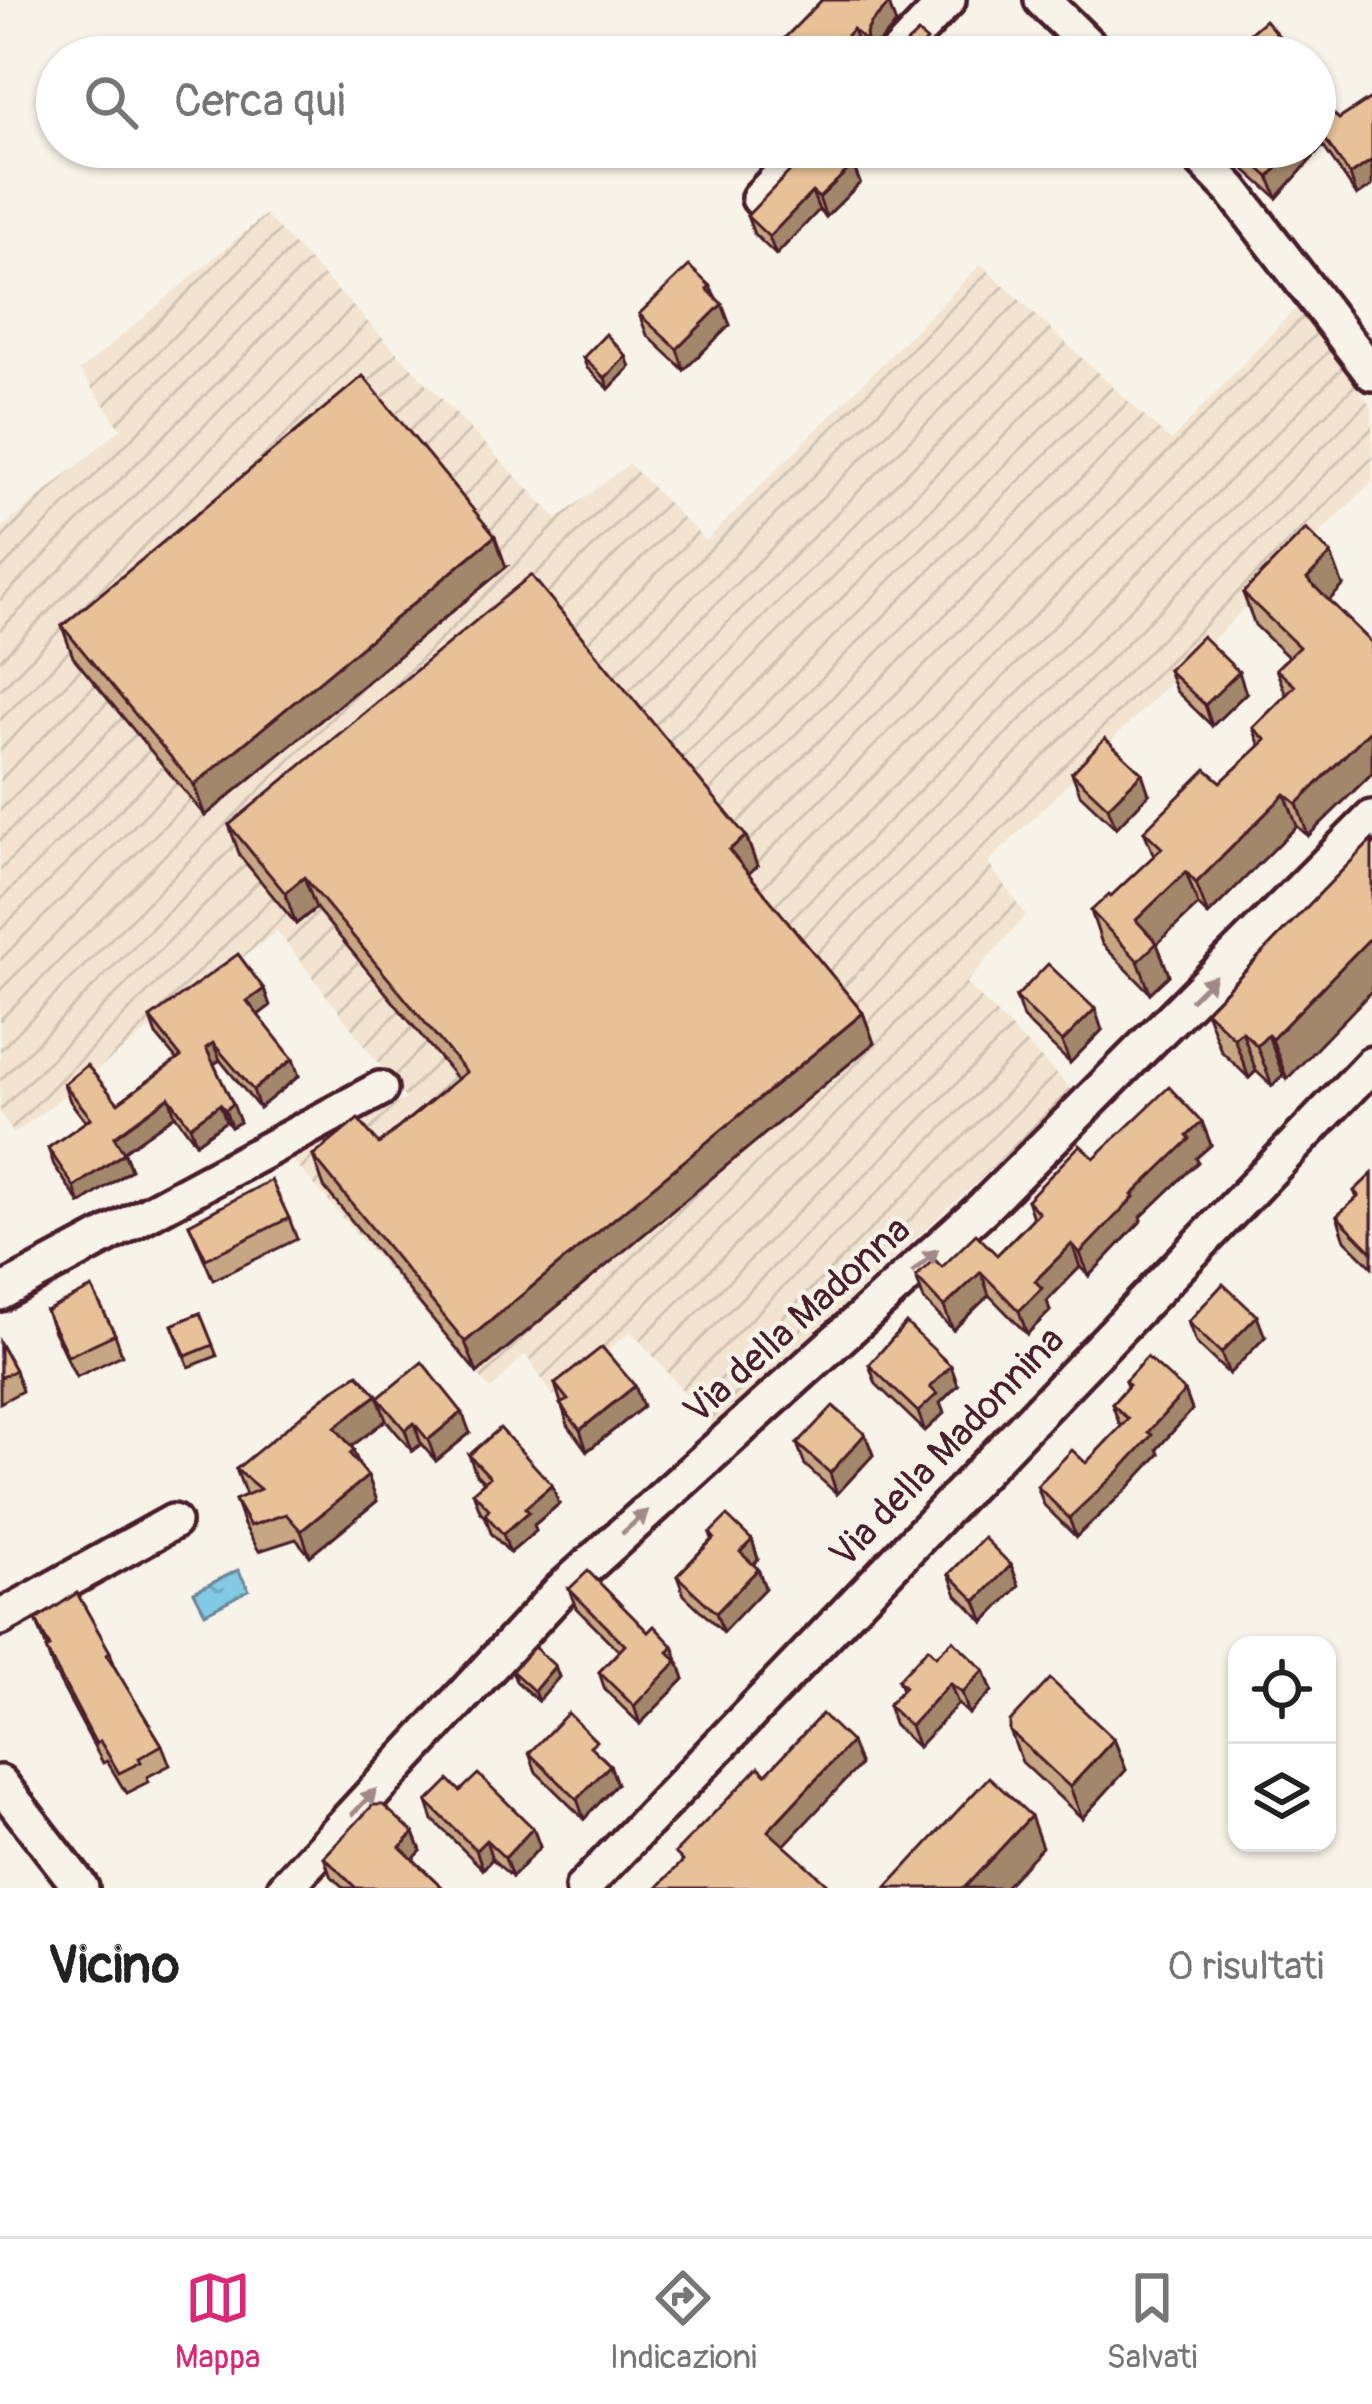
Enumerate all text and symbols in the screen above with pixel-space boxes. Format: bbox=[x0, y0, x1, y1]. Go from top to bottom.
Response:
search box bbox=[36, 36, 1336, 168]
icon: search bbox=[78, 69, 144, 135]
text: Cerca qui bbox=[174, 74, 345, 130]
one-way arrow bbox=[1189, 974, 1217, 1002]
street label: Via della Madonna bbox=[674, 1205, 920, 1435]
one-way arrow bbox=[910, 1248, 939, 1275]
street label: Via della Madonnina bbox=[819, 1316, 1075, 1578]
one-way arrow bbox=[621, 1509, 650, 1536]
map controls bbox=[1228, 1636, 1336, 1852]
button: locate bbox=[1228, 1636, 1336, 1744]
button: layers bbox=[1228, 1744, 1336, 1852]
one-way arrow bbox=[350, 1788, 378, 1817]
text: Vicino bbox=[48, 1934, 179, 1998]
text: 0 risultati bbox=[1167, 1942, 1324, 1991]
tab: Mappa bbox=[175, 2265, 260, 2378]
tab: Indicazioni bbox=[610, 2265, 757, 2378]
tab: Salvati bbox=[1106, 2265, 1197, 2378]

